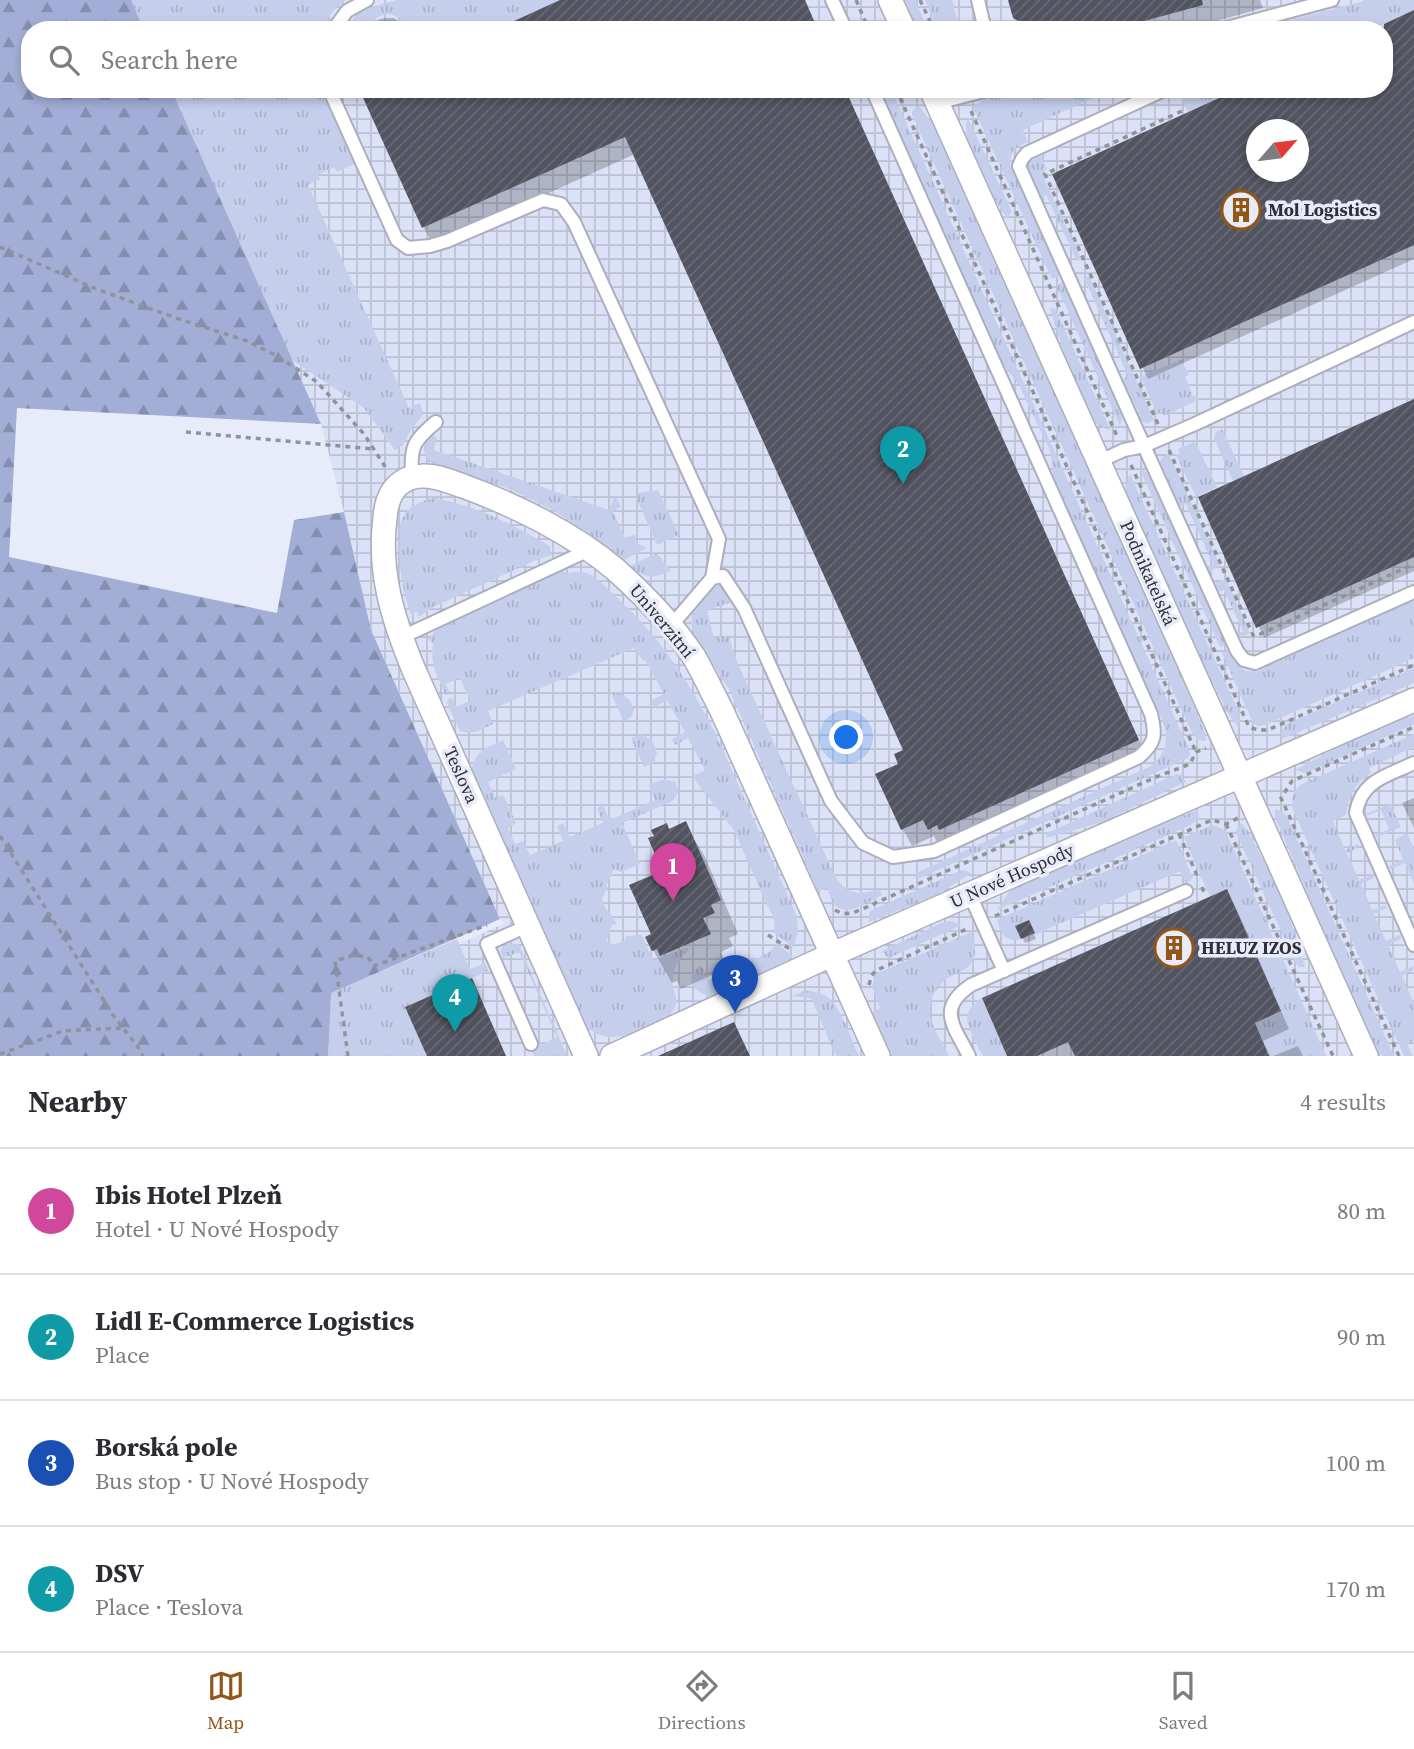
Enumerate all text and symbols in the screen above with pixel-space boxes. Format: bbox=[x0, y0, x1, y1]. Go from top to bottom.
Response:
search box bbox=[21, 21, 1393, 98]
icon: search bbox=[45, 41, 83, 79]
text: Search here bbox=[101, 42, 238, 78]
north arrow bbox=[1246, 119, 1309, 182]
building icon: Mol Logistics bbox=[1220, 189, 1262, 231]
place label: Mol Logistics bbox=[1268, 197, 1377, 222]
pin: 2 bbox=[880, 426, 926, 484]
street label: Podnikatelská bbox=[1114, 516, 1183, 630]
street label: Univerzitní bbox=[624, 578, 701, 663]
your location bbox=[829, 720, 863, 754]
street label: Teslova bbox=[438, 742, 485, 808]
street label: U Nové Hospody bbox=[946, 837, 1078, 914]
pin: 1 bbox=[650, 843, 696, 901]
building icon: HELUZ IZOS bbox=[1153, 927, 1195, 969]
place label: HELUZ IZOS bbox=[1201, 935, 1302, 960]
pin: 3 bbox=[712, 955, 758, 1013]
pin: 4 bbox=[432, 974, 478, 1032]
text: Nearby bbox=[28, 1081, 127, 1122]
text: 4 results bbox=[1300, 1086, 1386, 1118]
text: Ibis Hotel Plzeň bbox=[95, 1177, 282, 1213]
text: 1 bbox=[45, 1195, 57, 1227]
text: 80 m bbox=[1337, 1195, 1386, 1227]
text: Hotel · U Nové Hospody bbox=[95, 1213, 339, 1245]
text: Lidl E-Commerce Logistics bbox=[95, 1303, 414, 1339]
text: 2 bbox=[45, 1321, 57, 1353]
text: 90 m bbox=[1337, 1321, 1386, 1353]
text: Place bbox=[95, 1339, 150, 1371]
text: Borská pole bbox=[95, 1429, 237, 1465]
text: 3 bbox=[45, 1447, 57, 1479]
text: 100 m bbox=[1325, 1447, 1386, 1479]
text: Bus stop · U Nové Hospody bbox=[95, 1465, 369, 1497]
text: DSV bbox=[95, 1555, 144, 1591]
text: 4 bbox=[45, 1573, 57, 1605]
text: 170 m bbox=[1325, 1573, 1386, 1605]
text: Place · Teslova bbox=[95, 1591, 243, 1623]
tab: Map bbox=[207, 1667, 245, 1735]
tab: Directions bbox=[658, 1667, 746, 1735]
tab: Saved bbox=[1159, 1667, 1207, 1735]

